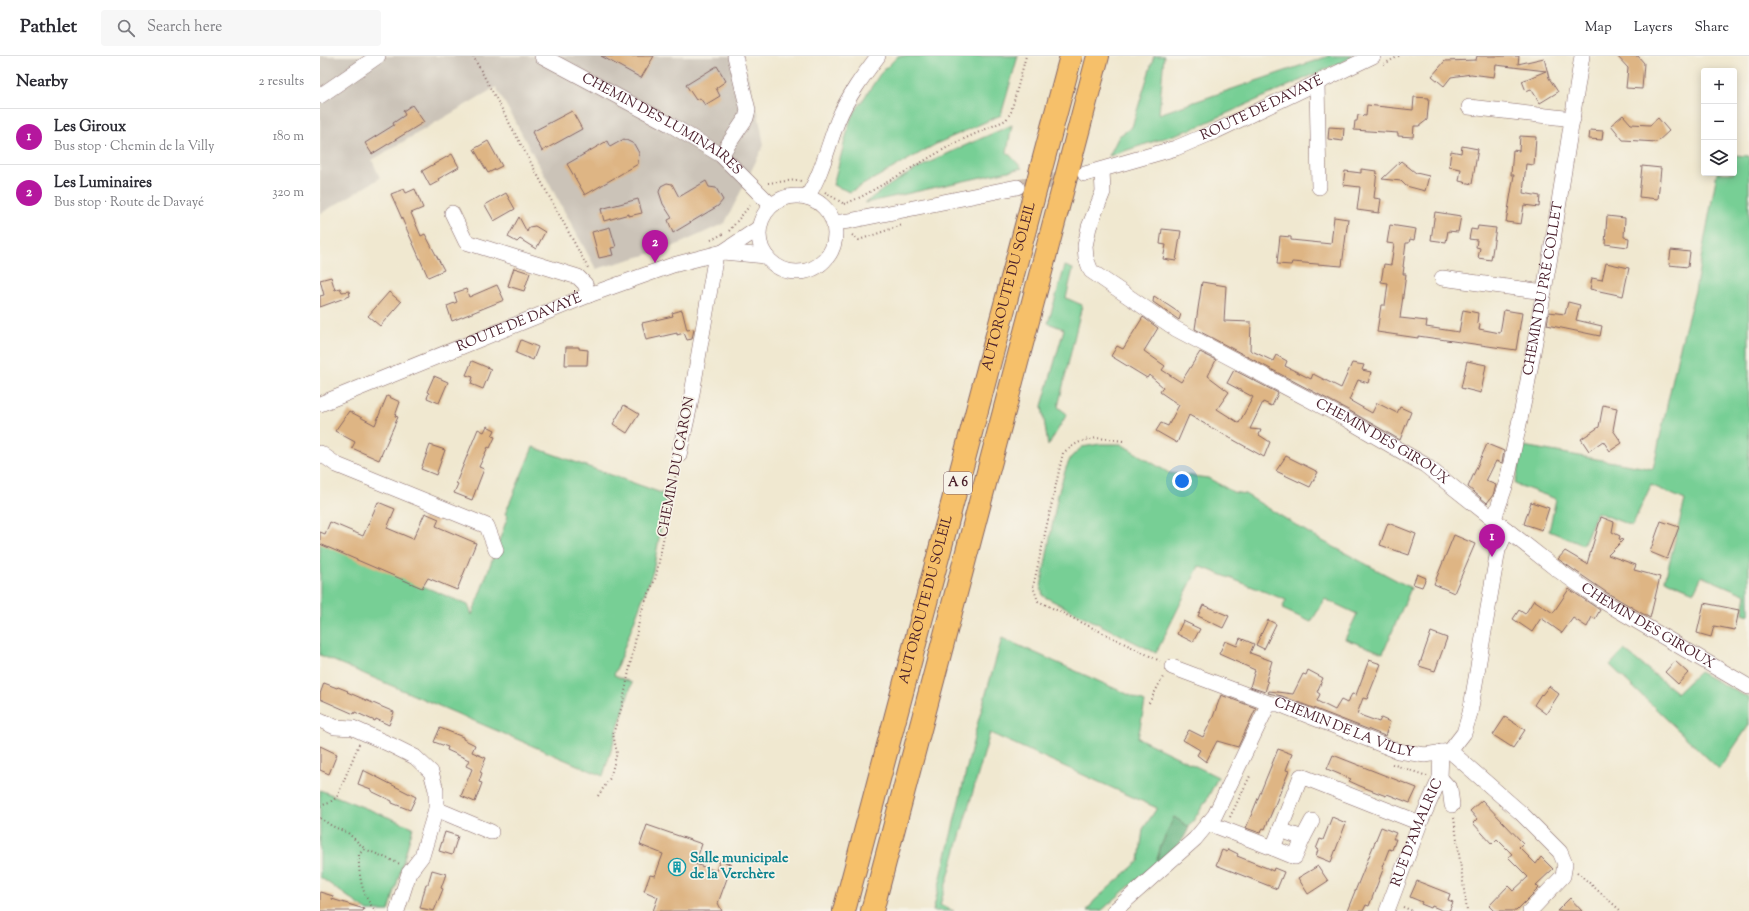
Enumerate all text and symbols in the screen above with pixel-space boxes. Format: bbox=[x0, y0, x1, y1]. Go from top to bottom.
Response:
search box bbox=[101, 10, 381, 46]
text: Pathlet bbox=[20, 14, 77, 41]
icon: search bbox=[115, 17, 137, 39]
text: Search here bbox=[147, 17, 222, 38]
text: Map bbox=[1585, 18, 1612, 38]
text: Layers bbox=[1634, 18, 1672, 38]
text: Share bbox=[1694, 18, 1729, 38]
map controls bbox=[1701, 68, 1737, 176]
button: + bbox=[1701, 68, 1737, 104]
street label: CHEMIN DES LUMINAIRES bbox=[578, 69, 746, 180]
text: Nearby bbox=[16, 70, 68, 94]
street label: ROUTE DE DAVAYÉ bbox=[1197, 71, 1327, 146]
text: 2 results bbox=[259, 73, 304, 91]
button: − bbox=[1701, 104, 1737, 140]
text: Les Giroux bbox=[54, 117, 126, 138]
text: 1 bbox=[27, 128, 31, 146]
text: 180 m bbox=[273, 128, 304, 146]
text: Bus stop · Chemin de la Villy bbox=[54, 138, 215, 156]
button: layers bbox=[1701, 140, 1737, 176]
text: Les Luminaires bbox=[54, 173, 152, 194]
text: 2 bbox=[26, 184, 32, 202]
text: 320 m bbox=[272, 184, 304, 202]
text: Bus stop · Route de Davayé bbox=[54, 194, 204, 212]
street label: AUTOROUTE DU SOLEIL bbox=[978, 200, 1042, 373]
street label: CHEMIN DU PRÉ COLLET bbox=[1519, 200, 1569, 377]
pin: 2 bbox=[642, 230, 668, 263]
street label: ROUTE DE DAVAYÉ bbox=[454, 289, 585, 358]
street label: CHEMIN DES GIROUX bbox=[1311, 394, 1453, 490]
street label: CHEMIN DU CARON bbox=[654, 395, 700, 539]
your location bbox=[1172, 471, 1192, 491]
road number: A 6 bbox=[944, 472, 972, 494]
street label: AUTOROUTE DU SOLEIL bbox=[895, 513, 959, 686]
pin: 1 bbox=[1479, 524, 1505, 557]
street label: CHEMIN DES GIROUX bbox=[1576, 579, 1718, 675]
street label: CHEMIN DE LA VILLY bbox=[1271, 693, 1415, 763]
street label: RUE D'AMALRIC bbox=[1387, 775, 1449, 890]
place label: Salle municipale de la Verchère bbox=[690, 849, 789, 885]
building icon: Salle municipale de la Verchère bbox=[667, 857, 687, 877]

